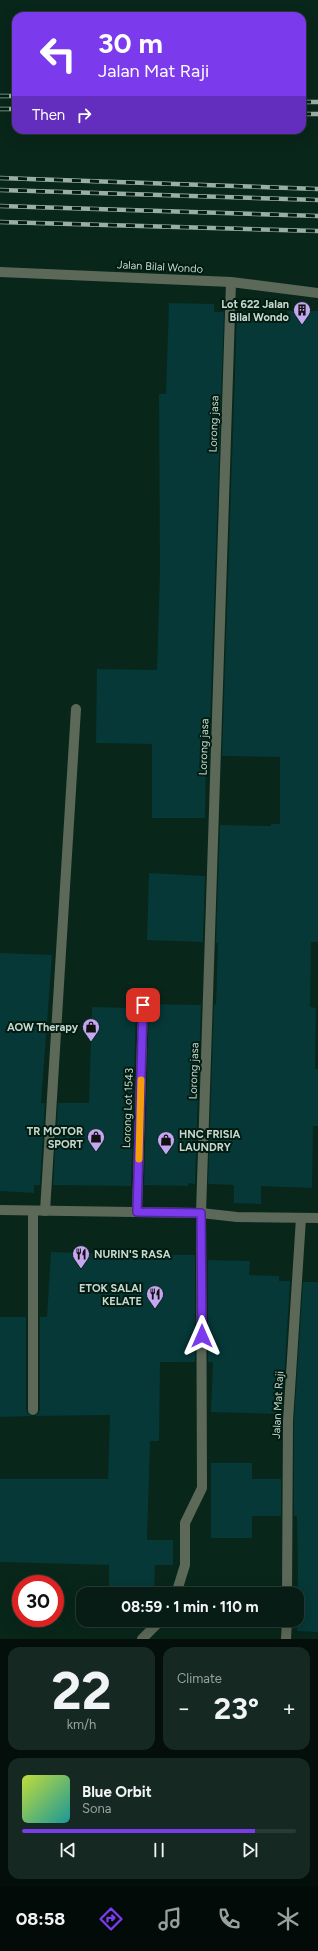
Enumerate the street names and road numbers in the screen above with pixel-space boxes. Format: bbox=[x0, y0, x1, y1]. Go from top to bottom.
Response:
street label: Jalan Bilal Wondo bbox=[117, 258, 203, 276]
street label: Lorong jasa bbox=[207, 395, 221, 453]
street label: Lorong jasa bbox=[197, 718, 211, 776]
street label: Lorong jasa bbox=[187, 1042, 201, 1100]
street label: Lorong Lot 1543 bbox=[120, 1068, 136, 1148]
street label: Jalan Mat Raji bbox=[270, 1371, 286, 1439]

